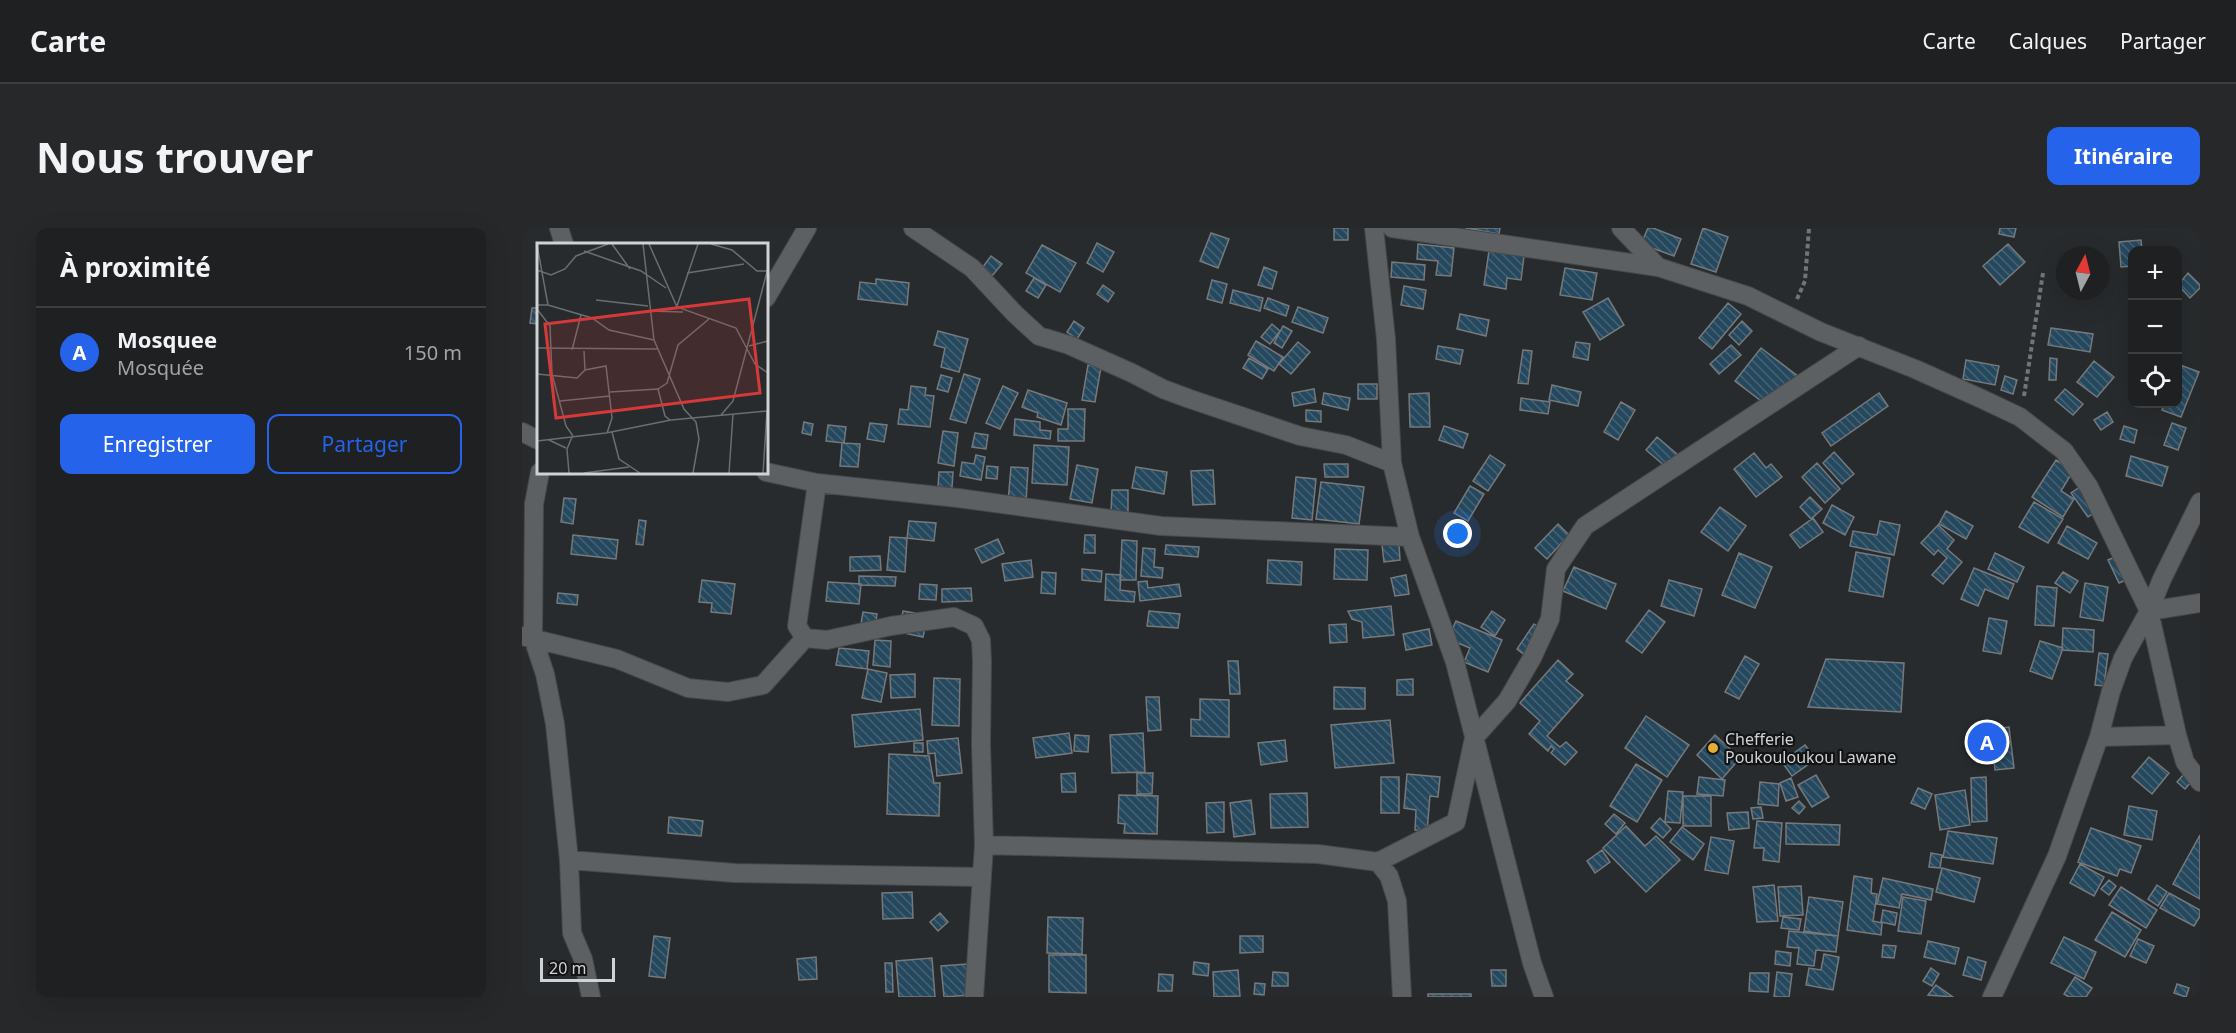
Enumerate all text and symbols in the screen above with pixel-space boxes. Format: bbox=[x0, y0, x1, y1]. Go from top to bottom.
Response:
text: Carte bbox=[30, 22, 106, 60]
text: Carte bbox=[1923, 27, 1976, 55]
text: Calques bbox=[2009, 27, 2087, 55]
text: Partager bbox=[2120, 27, 2206, 55]
button: Itinéraire bbox=[2047, 127, 2200, 185]
text: Nous trouver bbox=[36, 128, 313, 185]
inset map bbox=[537, 243, 768, 474]
north arrow bbox=[2056, 246, 2110, 300]
map controls bbox=[2128, 246, 2182, 408]
button: + bbox=[2128, 246, 2182, 300]
text: À proximité bbox=[60, 249, 211, 285]
button: − bbox=[2128, 300, 2182, 354]
text: Mosquee bbox=[117, 324, 217, 354]
text: A bbox=[73, 339, 86, 366]
text: 150 m bbox=[404, 339, 462, 366]
text: Mosquée bbox=[117, 354, 204, 381]
button: locate bbox=[2128, 354, 2182, 408]
button: Enregistrer bbox=[60, 414, 255, 474]
button: Partager bbox=[267, 414, 462, 474]
your location bbox=[1443, 519, 1472, 548]
pin: A bbox=[1968, 720, 2006, 764]
place label: Chefferie Poukouloukou Lawane bbox=[1725, 728, 1896, 768]
marker: Chefferie Poukouloukou Lawane bbox=[1706, 741, 1720, 755]
scale bar bbox=[540, 955, 615, 982]
text: 20 m bbox=[549, 957, 586, 979]

